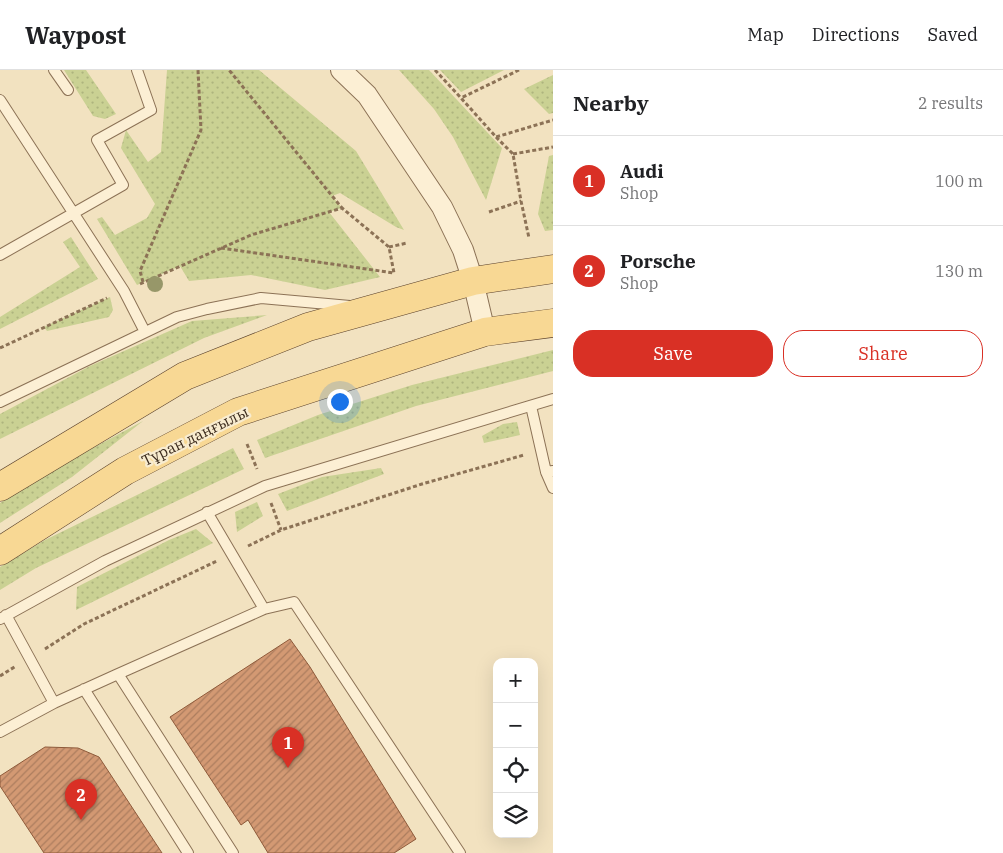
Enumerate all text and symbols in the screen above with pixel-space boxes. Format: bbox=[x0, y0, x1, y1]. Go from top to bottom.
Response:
text: Waypost bbox=[25, 19, 126, 51]
text: Map bbox=[747, 23, 784, 46]
text: Directions bbox=[812, 23, 900, 46]
text: Saved bbox=[928, 23, 978, 46]
text: Nearby bbox=[573, 89, 649, 117]
text: 2 results bbox=[918, 93, 983, 113]
text: Audi bbox=[620, 159, 664, 183]
text: 1 bbox=[584, 171, 594, 191]
text: 100 m bbox=[935, 171, 983, 191]
text: Shop bbox=[620, 183, 658, 203]
text: Porsche bbox=[620, 249, 696, 273]
text: 2 bbox=[584, 261, 594, 281]
text: 130 m bbox=[935, 261, 983, 281]
text: Shop bbox=[620, 273, 658, 293]
button: Save bbox=[573, 330, 773, 377]
button: Share bbox=[783, 330, 983, 377]
your location bbox=[327, 389, 353, 415]
street label: Тұран даңғылы bbox=[138, 402, 252, 470]
map controls bbox=[493, 658, 538, 838]
button: + bbox=[493, 658, 538, 703]
button: − bbox=[493, 703, 538, 748]
pin: 1 bbox=[272, 727, 304, 768]
button: locate bbox=[493, 748, 538, 793]
pin: 2 bbox=[65, 779, 97, 820]
button: layers bbox=[493, 793, 538, 838]

